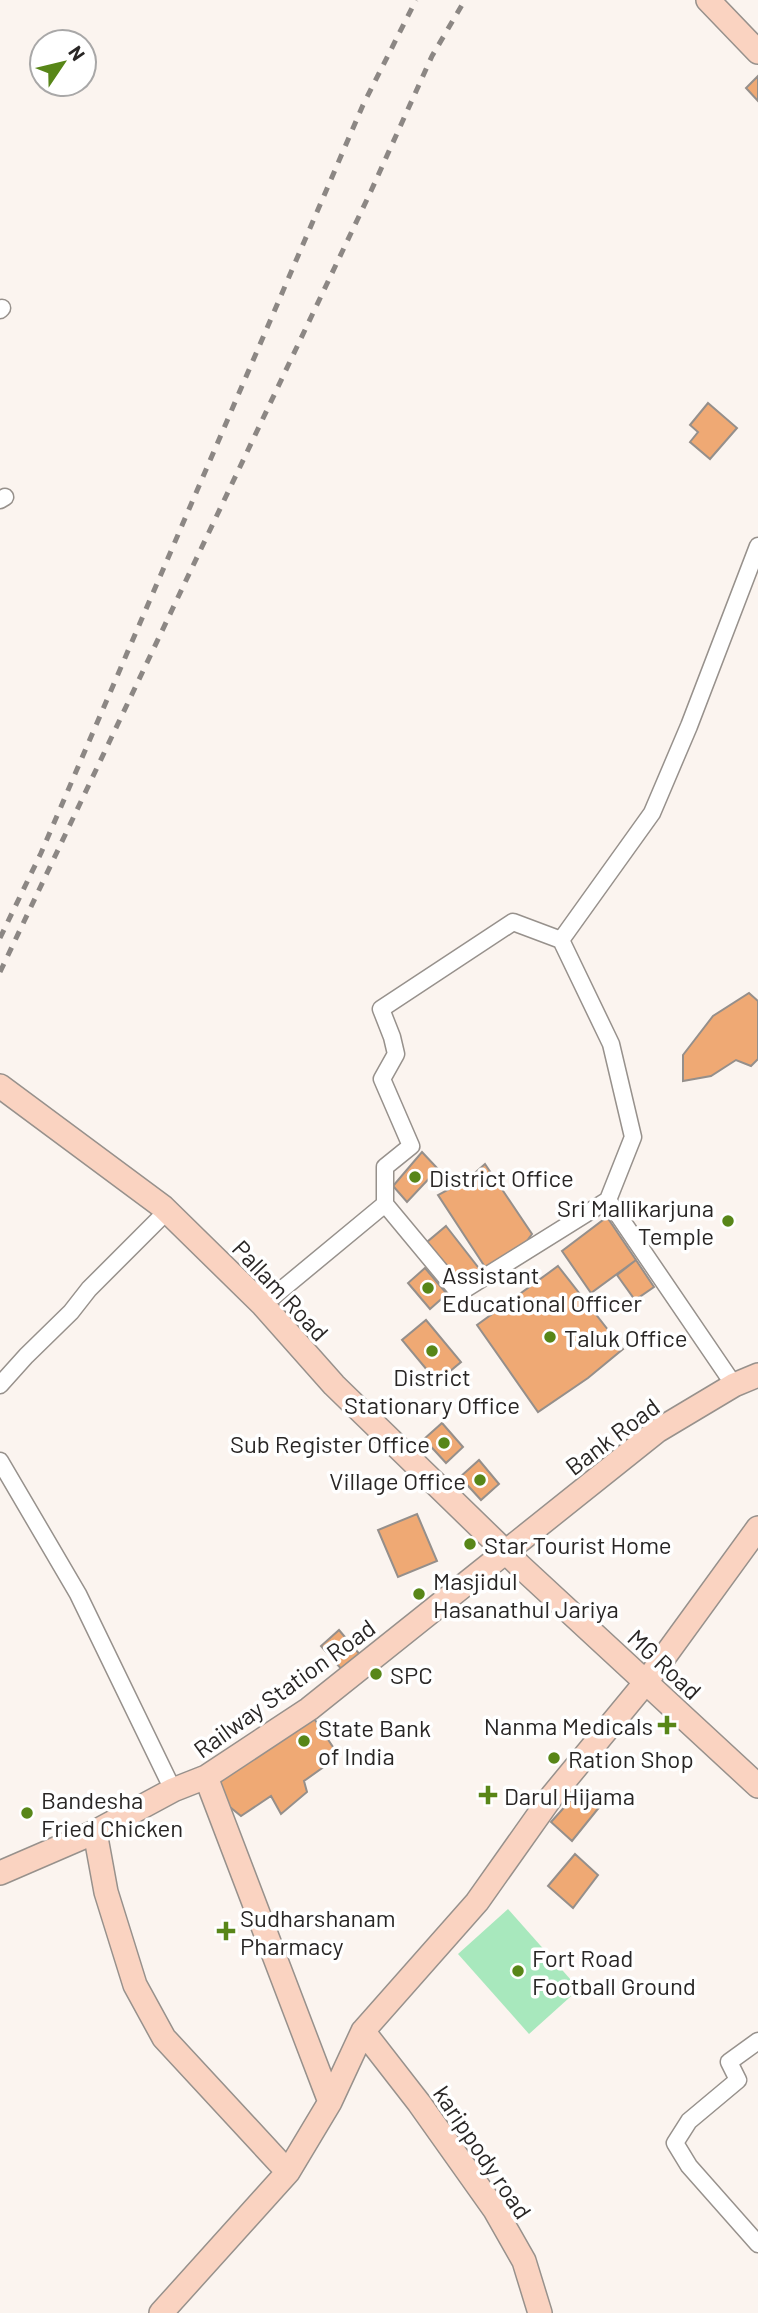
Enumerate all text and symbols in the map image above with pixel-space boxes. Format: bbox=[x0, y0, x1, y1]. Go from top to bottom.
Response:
north arrow bbox=[28, 28, 98, 98]
text: N bbox=[64, 41, 90, 65]
place label: District Office bbox=[429, 1163, 574, 1192]
marker: District Office bbox=[407, 1169, 423, 1185]
place label: Sri Mallikarjuna Temple bbox=[557, 1193, 714, 1250]
marker: Sri Mallikarjuna Temple bbox=[720, 1213, 736, 1229]
street label: Pallam Road bbox=[227, 1234, 335, 1346]
place label: Assistant Educational Officer bbox=[442, 1260, 642, 1317]
marker: Assistant Educational Officer bbox=[420, 1280, 436, 1296]
place label: Taluk Office bbox=[564, 1323, 687, 1352]
marker: Taluk Office bbox=[542, 1329, 558, 1345]
marker: District Stationary Office bbox=[424, 1343, 440, 1359]
place label: District Stationary Office bbox=[344, 1362, 520, 1419]
street label: Bank Road bbox=[559, 1391, 665, 1481]
place label: Sub Register Office bbox=[230, 1429, 430, 1458]
marker: Sub Register Office bbox=[436, 1435, 452, 1451]
place label: Village Office bbox=[329, 1466, 466, 1495]
marker: Village Office bbox=[472, 1472, 488, 1488]
place label: Star Tourist Home bbox=[484, 1530, 672, 1559]
marker: Star Tourist Home bbox=[462, 1536, 478, 1552]
place label: Masjidul Hasanathul Jariya bbox=[433, 1566, 619, 1623]
marker: Masjidul Hasanathul Jariya bbox=[411, 1586, 427, 1602]
street label: Railway Station Road bbox=[188, 1612, 380, 1764]
street label: MG Road bbox=[622, 1623, 708, 1705]
place label: SPC bbox=[390, 1660, 433, 1689]
marker: SPC bbox=[368, 1666, 384, 1682]
place label: Nanma Medicals bbox=[484, 1711, 653, 1740]
place label: State Bank of India bbox=[318, 1713, 431, 1770]
marker: Nanma Medicals bbox=[659, 1717, 675, 1733]
marker: State Bank of India bbox=[296, 1733, 312, 1749]
place label: Ration Shop bbox=[568, 1744, 694, 1773]
marker: Ration Shop bbox=[546, 1750, 562, 1766]
place label: Darul Hijama bbox=[504, 1781, 635, 1810]
place label: Bandesha Fried Chicken bbox=[41, 1785, 183, 1842]
marker: Darul Hijama bbox=[478, 1785, 498, 1805]
marker: Bandesha Fried Chicken bbox=[19, 1805, 35, 1821]
place label: Sudharshanam Pharmacy bbox=[240, 1903, 396, 1960]
marker: Sudharshanam Pharmacy bbox=[218, 1923, 234, 1939]
place label: Fort Road Football Ground bbox=[532, 1943, 696, 2000]
marker: Fort Road Football Ground bbox=[510, 1963, 526, 1979]
street label: karippody road bbox=[428, 2080, 538, 2224]

